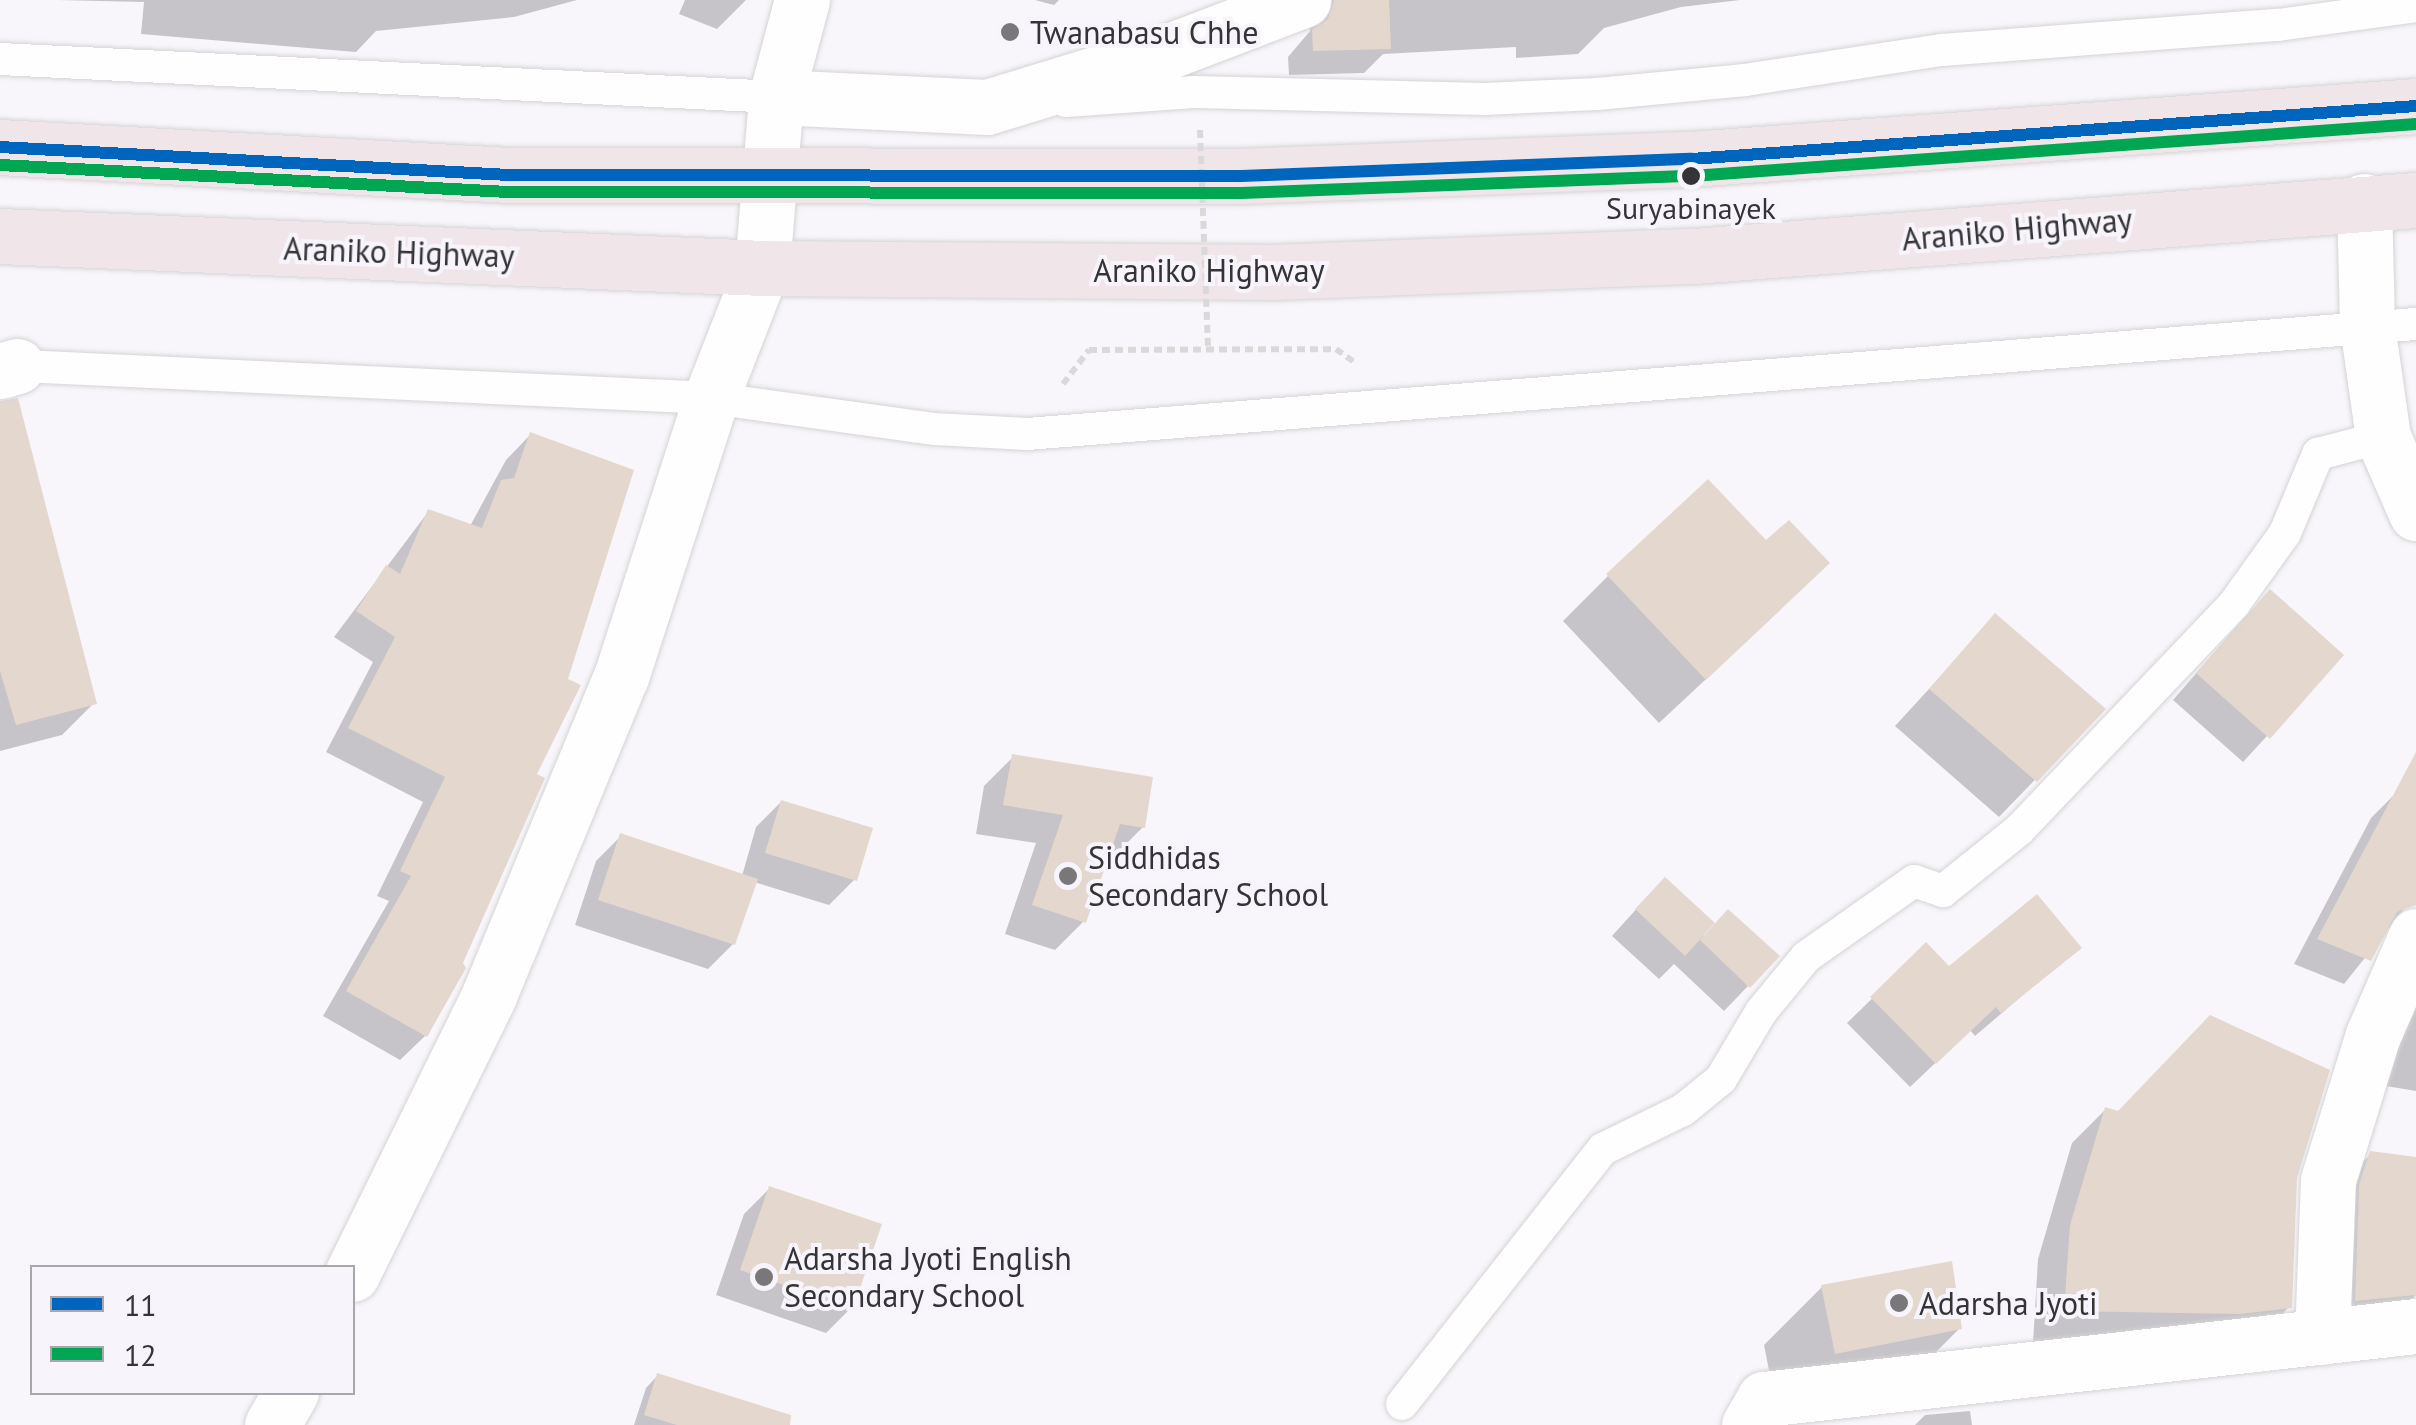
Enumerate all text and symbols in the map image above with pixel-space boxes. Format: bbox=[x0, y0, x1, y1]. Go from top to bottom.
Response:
place label: Twanabasu Chhe bbox=[1030, 13, 1258, 51]
marker: Twanabasu Chhe bbox=[999, 21, 1021, 43]
marker: Suryabinayek bbox=[1681, 166, 1701, 186]
place label: Suryabinayek bbox=[1606, 190, 1776, 226]
street label: Araniko Highway bbox=[1900, 200, 2134, 258]
street label: Araniko Highway bbox=[283, 229, 515, 275]
street label: Araniko Highway bbox=[1093, 251, 1325, 289]
place label: Siddhidas Secondary School bbox=[1088, 839, 1329, 914]
marker: Siddhidas Secondary School bbox=[1057, 865, 1079, 887]
place label: Adarsha Jyoti English Secondary School bbox=[784, 1240, 1072, 1315]
legend bbox=[30, 1265, 355, 1395]
marker: Adarsha Jyoti English Secondary School bbox=[753, 1266, 775, 1288]
place label: Adarsha Jyoti bbox=[1919, 1284, 2098, 1322]
text: 11 bbox=[124, 1285, 157, 1324]
marker: Adarsha Jyoti bbox=[1888, 1292, 1910, 1314]
text: 12 bbox=[124, 1335, 157, 1374]

